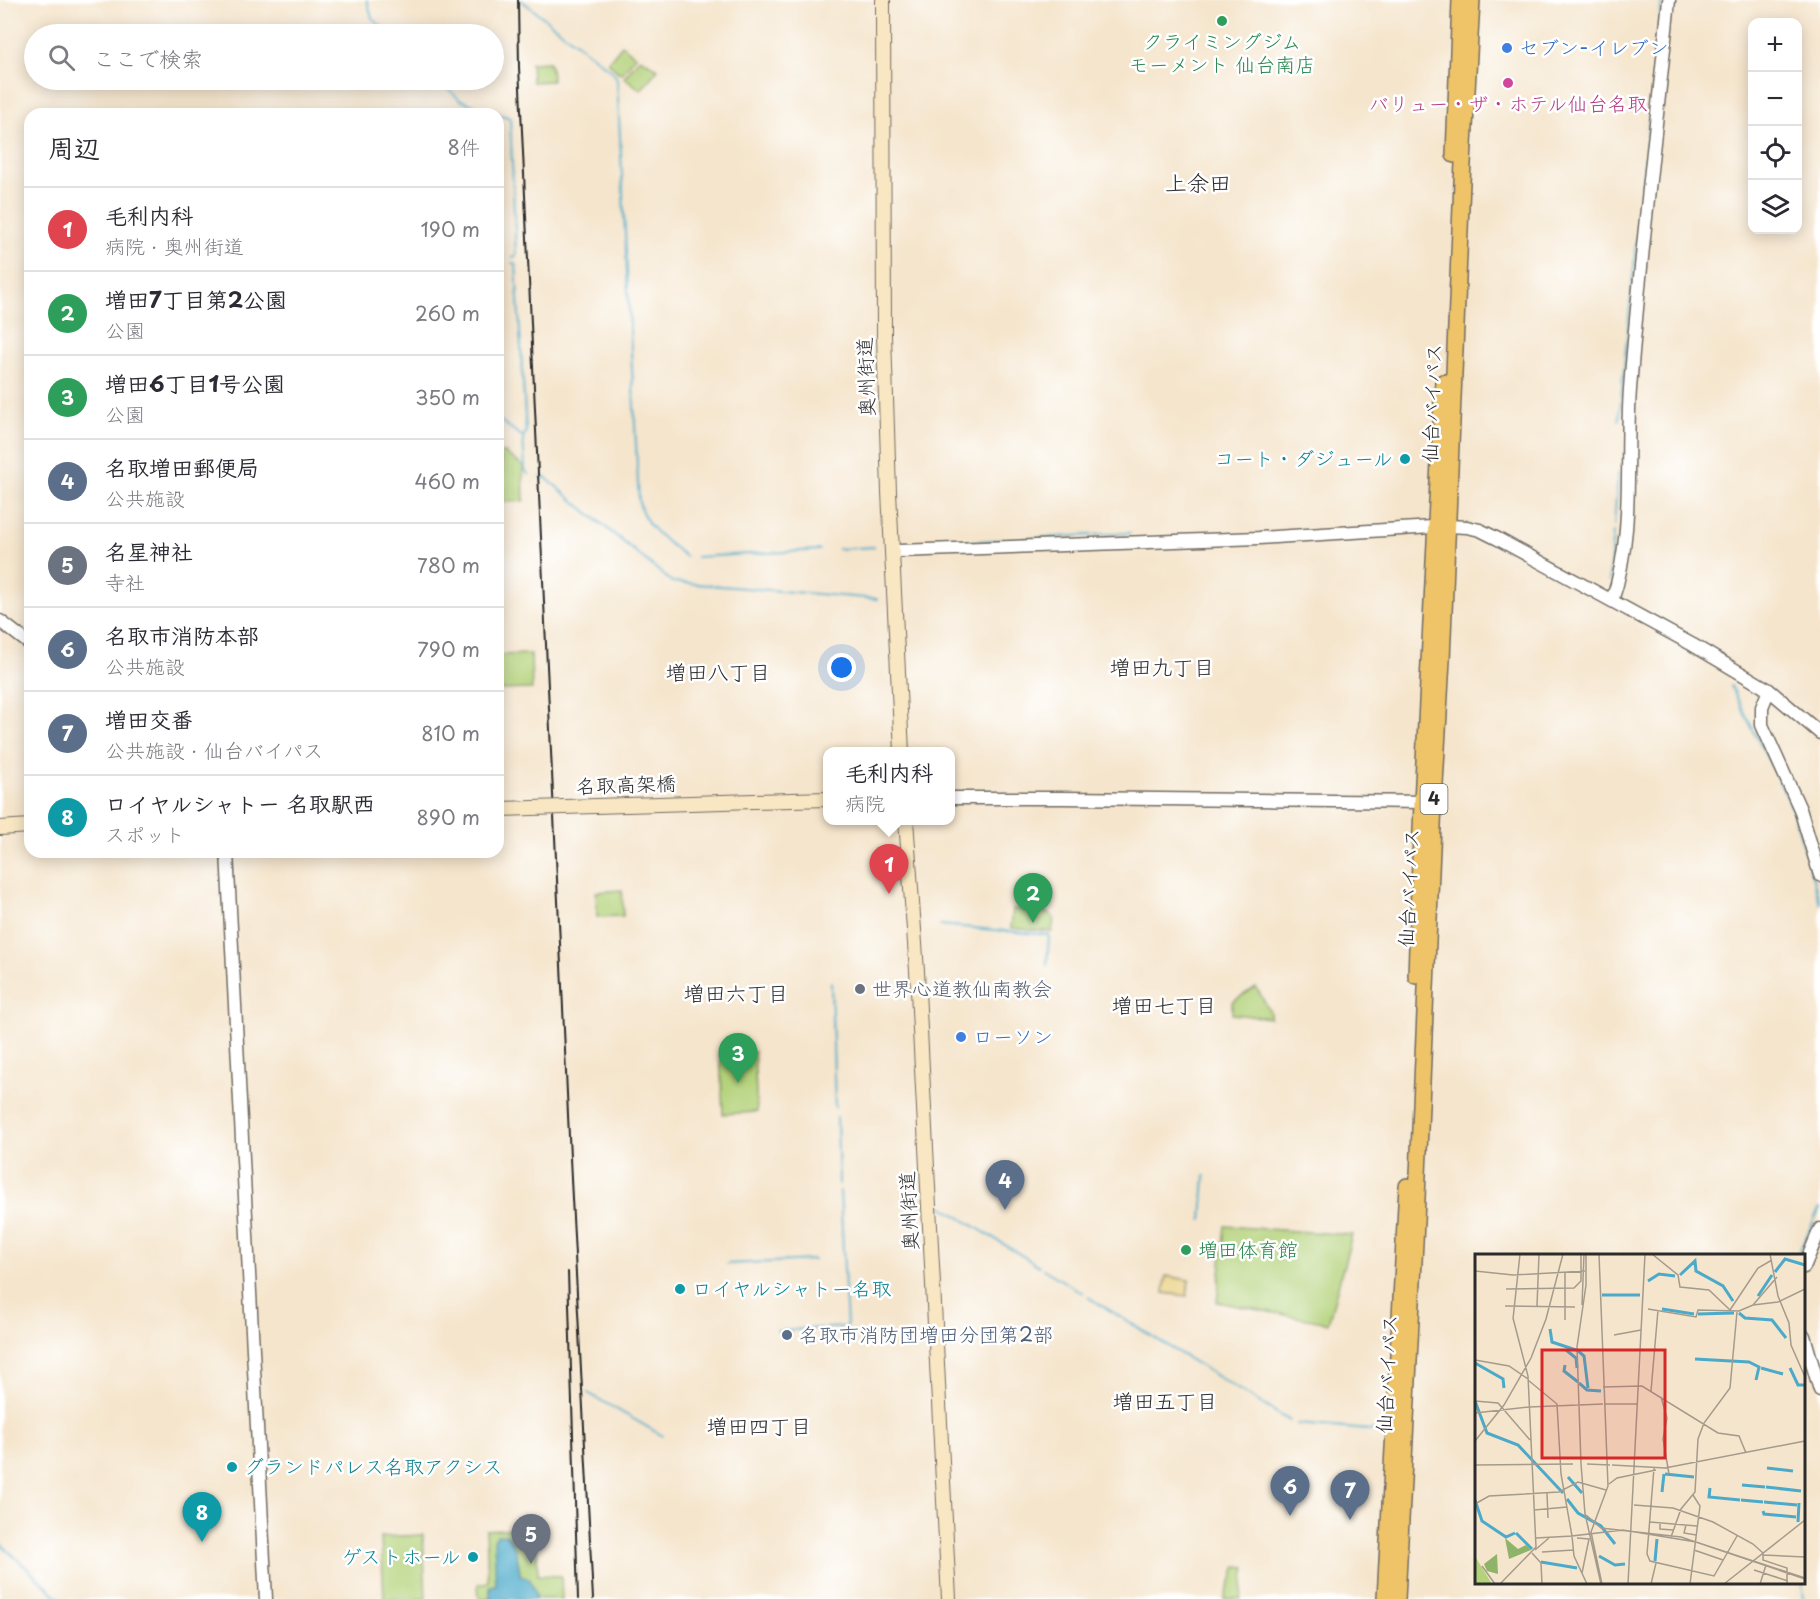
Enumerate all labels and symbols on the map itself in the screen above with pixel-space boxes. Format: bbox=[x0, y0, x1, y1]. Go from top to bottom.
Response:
marker: クライミングジム モーメント 仙台南店 bbox=[1215, 14, 1229, 28]
place label: クライミングジム モーメント 仙台南店 bbox=[1129, 26, 1315, 79]
place label: セブン-イレブン bbox=[1519, 32, 1669, 62]
marker: セブン-イレブン bbox=[1500, 41, 1514, 55]
marker: バリュー・ザ・ホテル仙台名取 bbox=[1501, 76, 1515, 90]
place label: バリュー・ザ・ホテル仙台名取 bbox=[1368, 88, 1648, 118]
district label: 上余田 bbox=[1165, 165, 1231, 198]
street label: 奥州街道 bbox=[849, 337, 881, 418]
street label: 仙台バイパス bbox=[1414, 343, 1448, 463]
place label: コート・ダジュール bbox=[1214, 443, 1393, 473]
marker: コート・ダジュール bbox=[1398, 452, 1412, 466]
district label: 増田九丁目 bbox=[1110, 650, 1215, 682]
your location bbox=[827, 653, 856, 682]
district label: 増田八丁目 bbox=[666, 655, 771, 687]
street label: 名取高架橋 bbox=[575, 767, 676, 801]
road number: 4 bbox=[1420, 784, 1448, 814]
street label: 仙台バイパス bbox=[1390, 827, 1426, 948]
pin: 1 bbox=[870, 844, 908, 894]
pin: 2 bbox=[1014, 874, 1052, 923]
place label: 世界心道教仙南教会 bbox=[872, 973, 1052, 1003]
district label: 増田六丁目 bbox=[684, 976, 789, 1008]
marker: 世界心道教仙南教会 bbox=[853, 982, 867, 996]
district label: 増田七丁目 bbox=[1112, 988, 1217, 1020]
place label: ローソン bbox=[973, 1021, 1053, 1051]
marker: ローソン bbox=[954, 1030, 968, 1044]
pin: 3 bbox=[718, 1034, 758, 1083]
pin: 4 bbox=[986, 1160, 1024, 1210]
street label: 奥州街道 bbox=[891, 1170, 925, 1252]
place label: 増田体育館 bbox=[1198, 1234, 1298, 1264]
marker: 増田体育館 bbox=[1179, 1243, 1193, 1257]
inset map bbox=[1475, 1254, 1805, 1584]
place label: ロイヤルシャトー名取 bbox=[692, 1273, 892, 1303]
marker: ロイヤルシャトー名取 bbox=[673, 1282, 687, 1296]
street label: 仙台バイパス bbox=[1368, 1313, 1404, 1434]
place label: 名取市消防団増田分団第2部 bbox=[799, 1319, 1053, 1349]
marker: 名取市消防団増田分団第2部 bbox=[780, 1328, 794, 1342]
district label: 増田五丁目 bbox=[1113, 1384, 1218, 1416]
district label: 増田四丁目 bbox=[707, 1409, 812, 1441]
place label: グランドパレス名取アクシス bbox=[244, 1451, 502, 1481]
marker: グランドパレス名取アクシス bbox=[225, 1460, 239, 1474]
pin: 6 bbox=[1270, 1466, 1310, 1516]
pin: 7 bbox=[1330, 1470, 1370, 1520]
pin: 8 bbox=[182, 1492, 222, 1542]
pin: 5 bbox=[512, 1514, 550, 1564]
place label: ゲストホール bbox=[342, 1541, 461, 1571]
marker: ゲストホール bbox=[466, 1550, 480, 1564]

